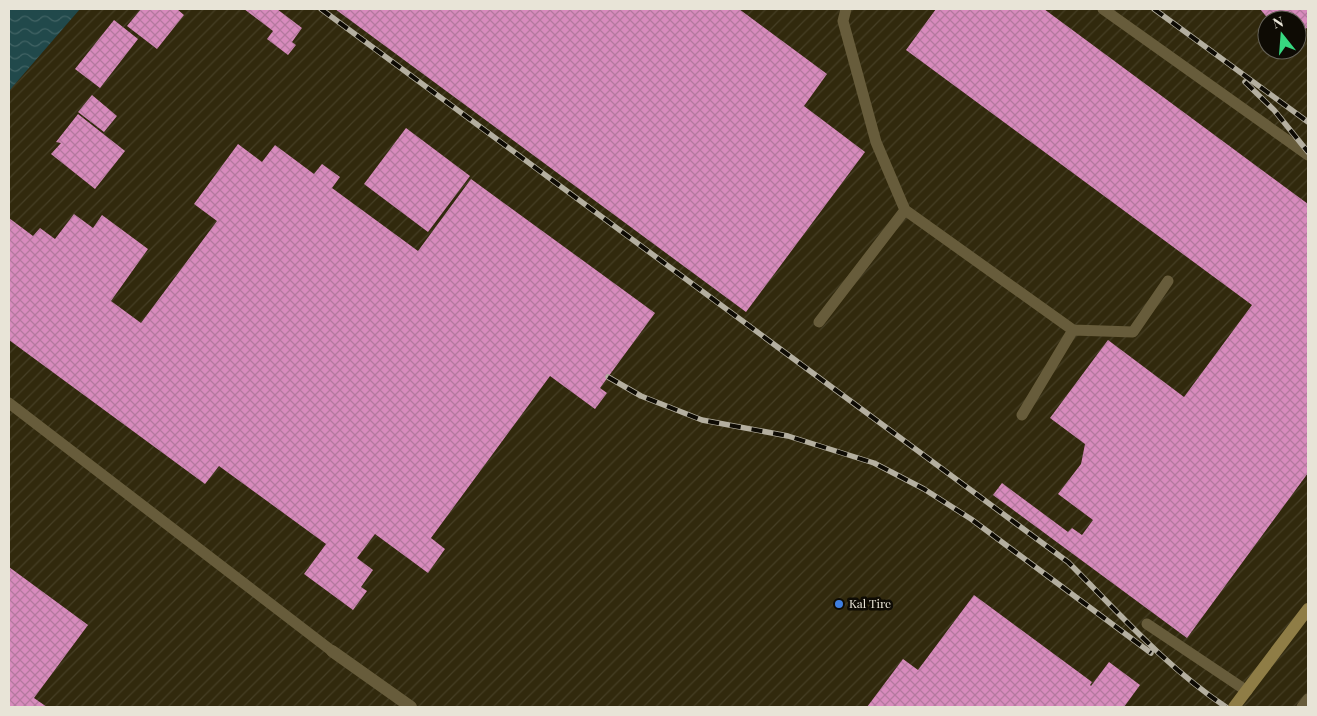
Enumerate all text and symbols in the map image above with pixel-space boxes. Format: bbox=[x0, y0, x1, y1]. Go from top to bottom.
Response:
north arrow bbox=[1257, 10, 1307, 60]
text: N bbox=[1270, 12, 1286, 33]
place label: Kal Tire bbox=[849, 595, 891, 611]
marker: Kal Tire bbox=[833, 598, 845, 610]

